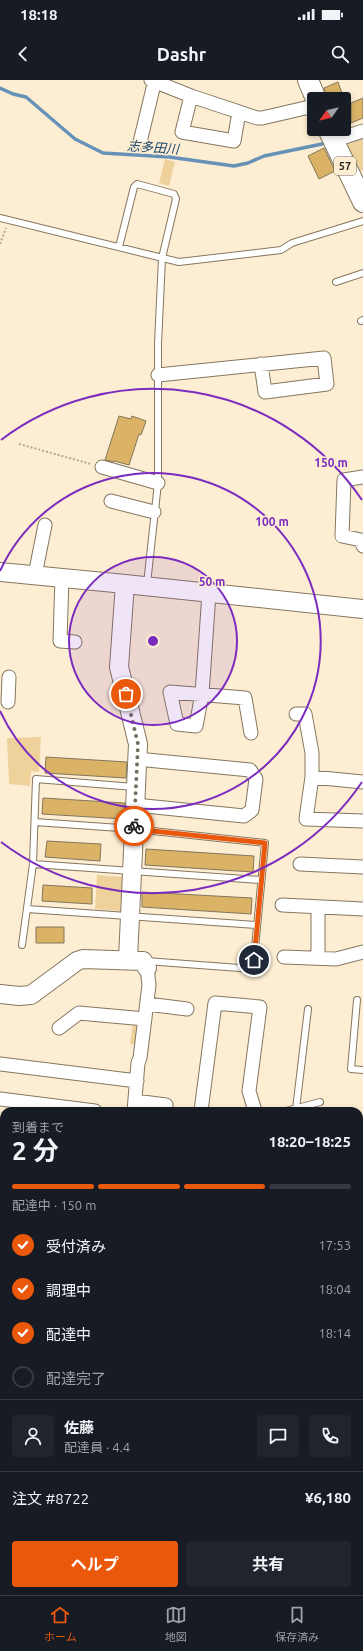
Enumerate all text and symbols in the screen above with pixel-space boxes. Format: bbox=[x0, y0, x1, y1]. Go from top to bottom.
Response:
text: 18:18 bbox=[20, 6, 58, 23]
icon: back bbox=[12, 43, 34, 65]
icon: search bbox=[329, 43, 351, 65]
text: Dashr bbox=[157, 44, 206, 64]
north arrow bbox=[307, 92, 351, 136]
map controls bbox=[307, 92, 351, 136]
water label: 志多田川 bbox=[127, 138, 181, 156]
road number: 57 bbox=[334, 157, 356, 175]
text: 150 m bbox=[314, 456, 348, 469]
text: 100 m bbox=[255, 515, 289, 528]
text: 50 m bbox=[199, 575, 225, 588]
centre of rings bbox=[146, 634, 160, 648]
pin bbox=[109, 677, 143, 711]
icon: bag bbox=[115, 683, 137, 705]
courier bbox=[114, 806, 154, 846]
icon: bike bbox=[123, 815, 145, 837]
pin bbox=[237, 943, 271, 977]
icon: home bbox=[243, 949, 265, 971]
text: 到着まで bbox=[12, 1120, 64, 1134]
text: 18:20–18:25 bbox=[268, 1133, 351, 1150]
text: 2 分 bbox=[12, 1136, 59, 1165]
text: 配達中 · 150 m bbox=[12, 1198, 96, 1212]
icon: check bbox=[12, 1234, 34, 1256]
text: 受付済み bbox=[46, 1238, 106, 1255]
text: 17:53 bbox=[318, 1238, 351, 1252]
icon: check bbox=[12, 1278, 34, 1300]
text: 調理中 bbox=[46, 1282, 91, 1299]
text: 18:04 bbox=[318, 1282, 351, 1296]
icon: check bbox=[12, 1322, 34, 1344]
text: 配達中 bbox=[46, 1326, 91, 1343]
text: 18:14 bbox=[318, 1326, 351, 1340]
text: 配達完了 bbox=[46, 1370, 106, 1387]
button: person bbox=[12, 1415, 54, 1457]
button: chat bbox=[257, 1415, 299, 1457]
button: phone bbox=[309, 1415, 351, 1457]
text: 佐藤 bbox=[64, 1419, 94, 1436]
text: 配達員 · 4.4 bbox=[64, 1440, 130, 1454]
text: ¥6,180 bbox=[305, 1489, 351, 1506]
text: 注文 #8722 bbox=[12, 1490, 89, 1507]
button: ヘルプ bbox=[12, 1541, 178, 1587]
button: 共有 bbox=[186, 1541, 351, 1587]
tab: ホーム bbox=[44, 1604, 77, 1644]
tab: 地図 bbox=[165, 1604, 187, 1644]
tab: 保存済み bbox=[275, 1604, 319, 1644]

